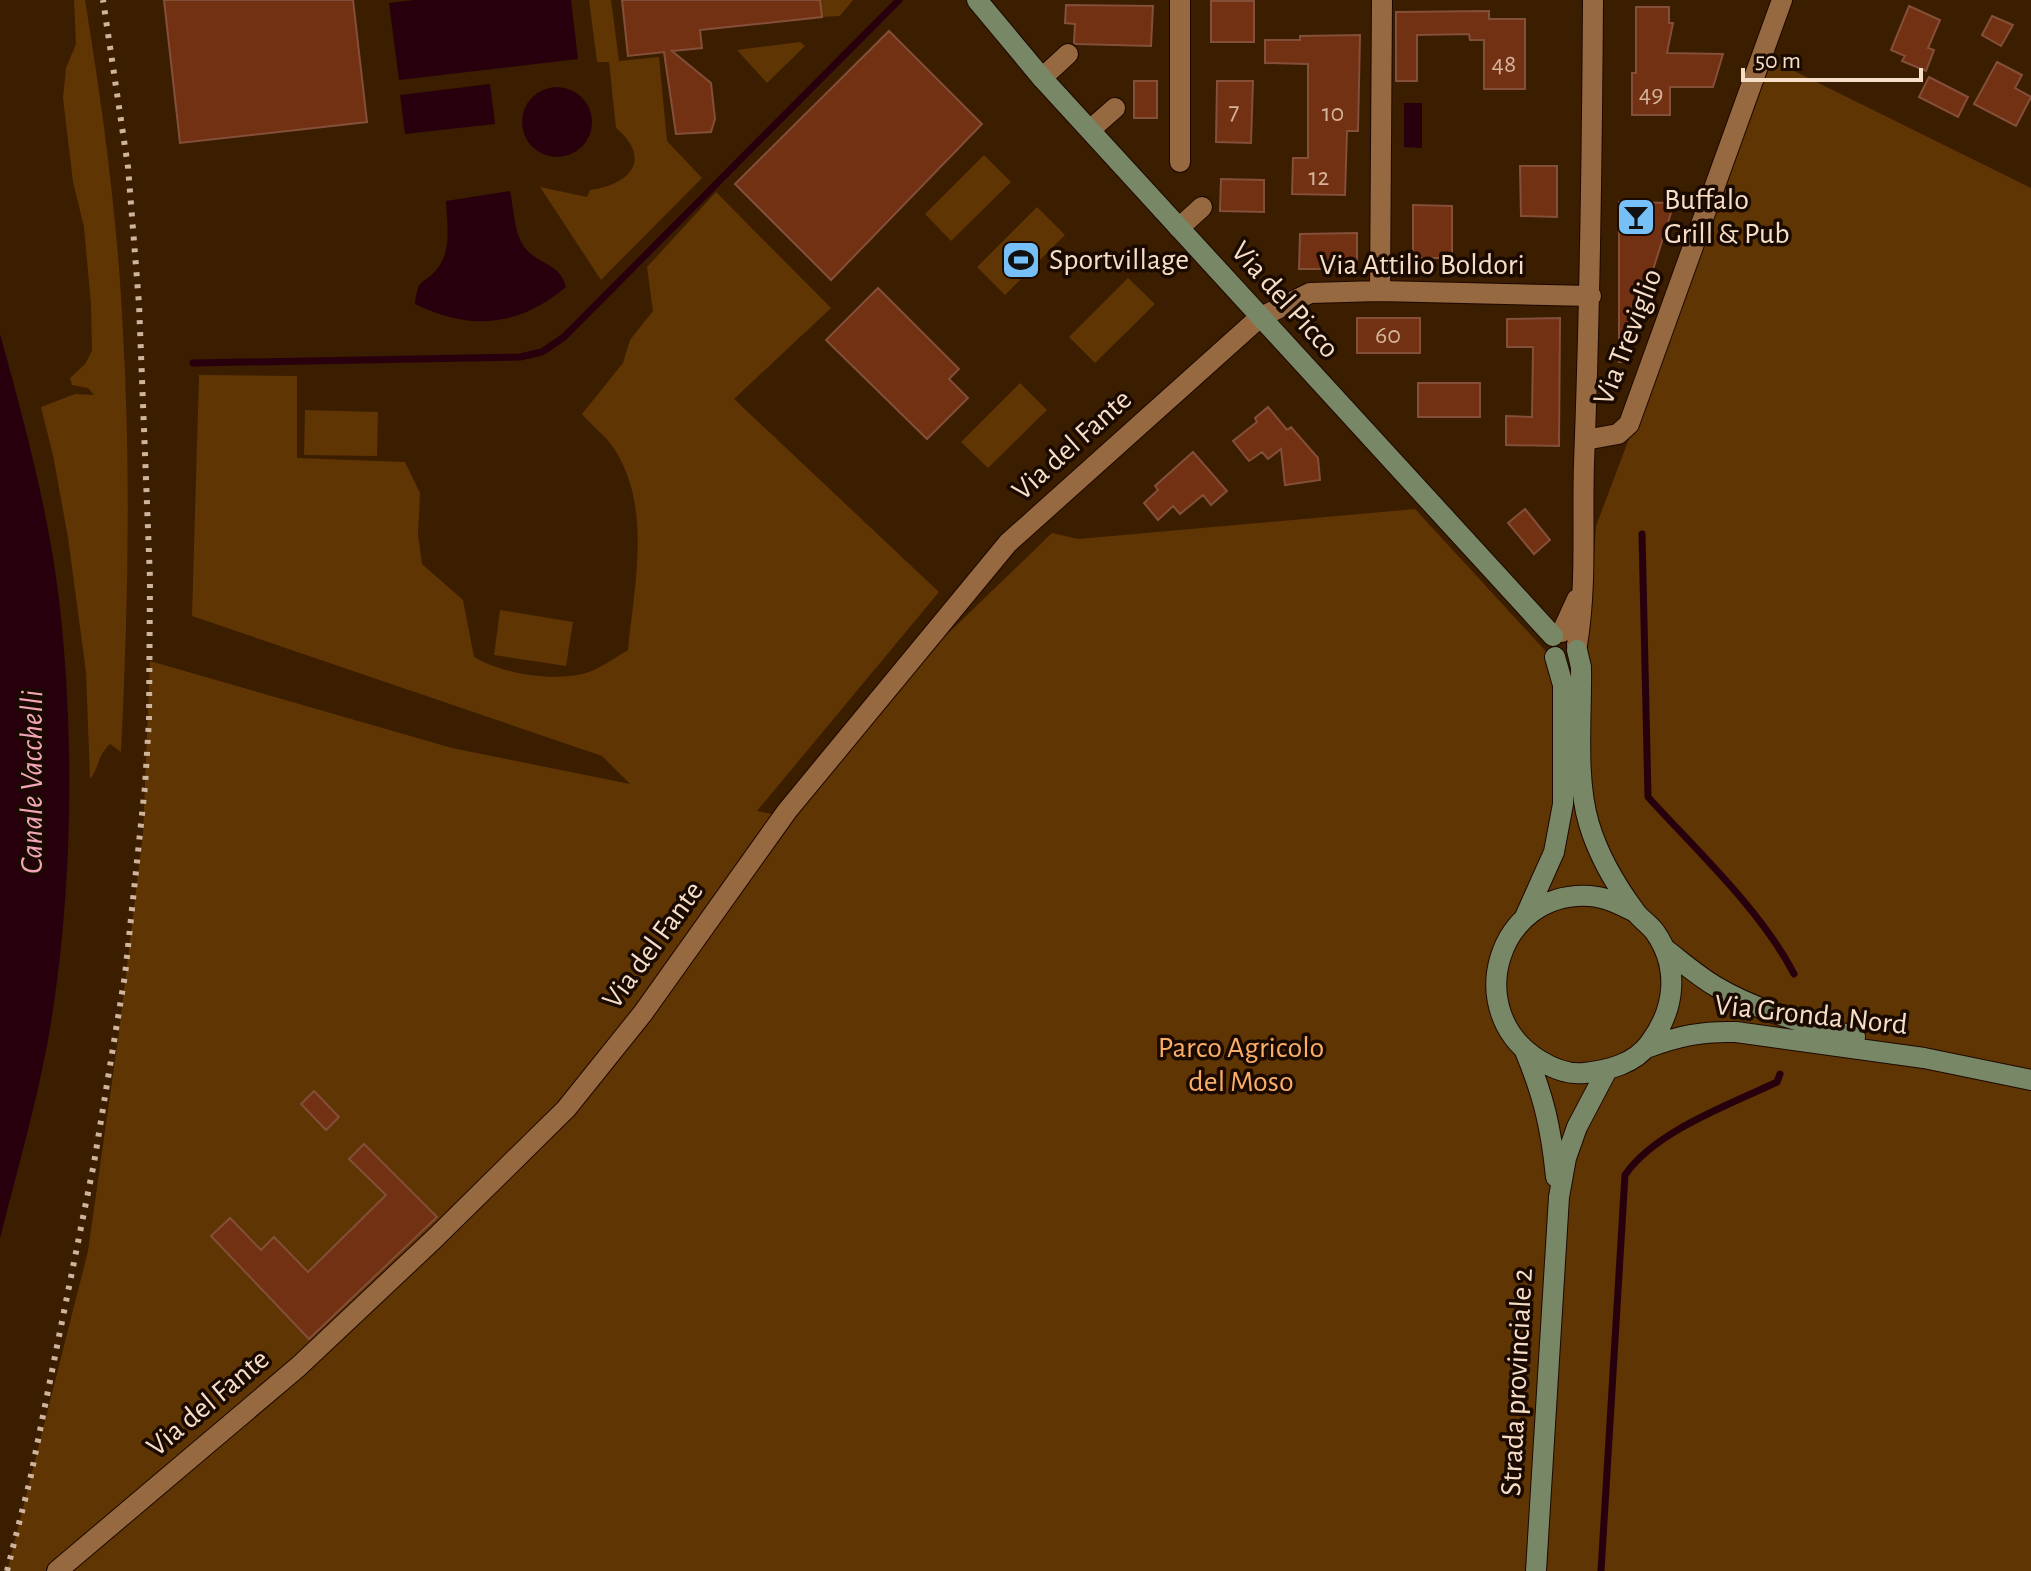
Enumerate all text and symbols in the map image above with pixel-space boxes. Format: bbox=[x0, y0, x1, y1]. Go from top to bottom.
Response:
scale bar bbox=[1743, 32, 1921, 82]
text: 50 m bbox=[1755, 49, 1801, 73]
house number: 48 bbox=[1492, 51, 1516, 77]
house number: 49 bbox=[1639, 81, 1663, 107]
house number: 7 bbox=[1229, 98, 1240, 124]
house number: 10 bbox=[1322, 100, 1344, 126]
house number: 12 bbox=[1309, 164, 1330, 190]
place label: Buffalo Grill & Pub bbox=[1664, 185, 1790, 249]
bar icon: Buffalo Grill & Pub bbox=[1615, 196, 1657, 238]
street label: Via del Picco bbox=[1225, 236, 1345, 364]
sports icon: Sportvillage bbox=[1000, 239, 1042, 281]
place label: Sportvillage bbox=[1049, 245, 1189, 275]
street label: Via Attilio Boldori bbox=[1319, 250, 1525, 280]
street label: Via Treviglio bbox=[1588, 265, 1668, 409]
house number: 60 bbox=[1375, 322, 1401, 348]
street label: Via del Fante bbox=[1007, 384, 1137, 506]
water label: Canale Vacchelli bbox=[16, 690, 48, 874]
street label: Via del Fante bbox=[597, 876, 709, 1014]
street label: Via Gronda Nord bbox=[1713, 990, 1909, 1040]
park label: Parco Agricolo del Moso bbox=[1158, 1033, 1324, 1097]
street label: Strada provinciale 2 bbox=[1496, 1267, 1538, 1497]
street label: Via del Fante bbox=[141, 1344, 275, 1462]

